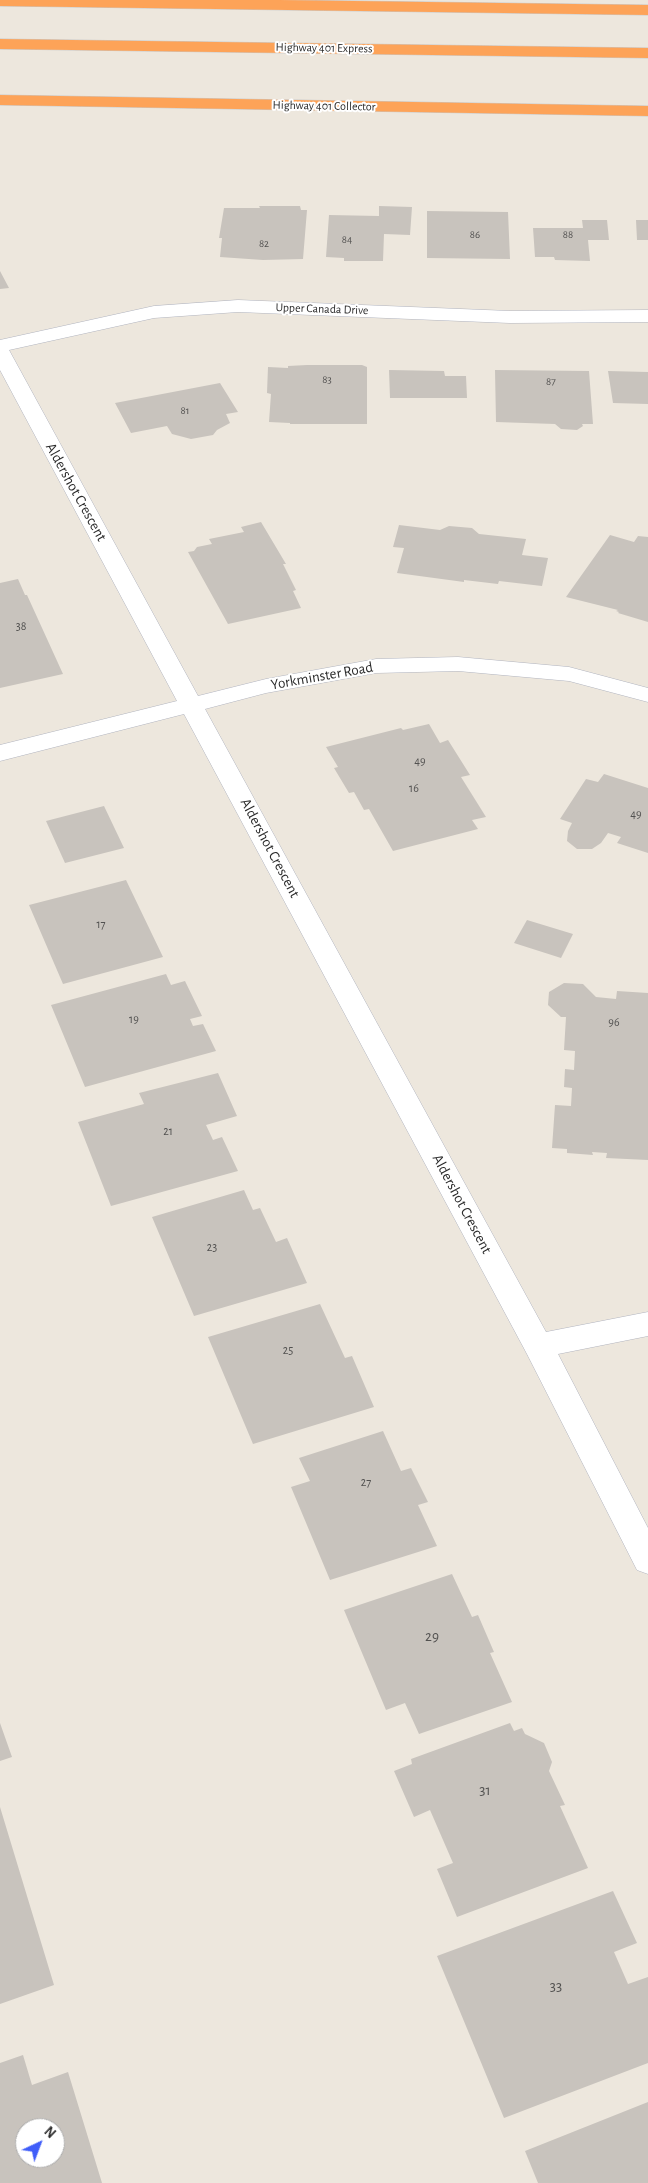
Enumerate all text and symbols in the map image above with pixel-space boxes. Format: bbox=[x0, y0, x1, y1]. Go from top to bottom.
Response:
street label: Highway 401 Express bbox=[275, 40, 373, 56]
street label: Highway 401 Collector bbox=[272, 98, 376, 114]
house number: 86 bbox=[470, 228, 480, 242]
house number: 88 bbox=[563, 228, 573, 242]
house number: 84 bbox=[342, 233, 352, 247]
house number: 82 bbox=[259, 237, 269, 251]
street label: Upper Canada Drive bbox=[275, 300, 369, 318]
house number: 83 bbox=[322, 373, 332, 387]
house number: 87 bbox=[546, 375, 556, 389]
house number: 81 bbox=[181, 404, 189, 418]
street label: Aldershot Crescent bbox=[41, 440, 111, 544]
house number: 38 bbox=[16, 619, 26, 633]
street label: Yorkminster Road bbox=[270, 658, 374, 694]
house number: 49 bbox=[414, 754, 426, 768]
house number: 16 bbox=[409, 781, 419, 795]
street label: Aldershot Crescent bbox=[236, 795, 304, 901]
house number: 49 bbox=[630, 807, 642, 821]
house number: 17 bbox=[96, 917, 106, 931]
house number: 19 bbox=[129, 1012, 139, 1026]
house number: 96 bbox=[608, 1015, 620, 1029]
house number: 21 bbox=[163, 1124, 173, 1138]
street label: Aldershot Crescent bbox=[428, 1151, 496, 1257]
house number: 23 bbox=[207, 1240, 217, 1254]
house number: 25 bbox=[283, 1343, 293, 1357]
house number: 27 bbox=[361, 1475, 371, 1489]
house number: 29 bbox=[425, 1627, 439, 1645]
house number: 31 bbox=[479, 1781, 491, 1799]
house number: 33 bbox=[550, 1977, 562, 1995]
north arrow bbox=[15, 2118, 65, 2168]
text: N bbox=[41, 2124, 58, 2141]

